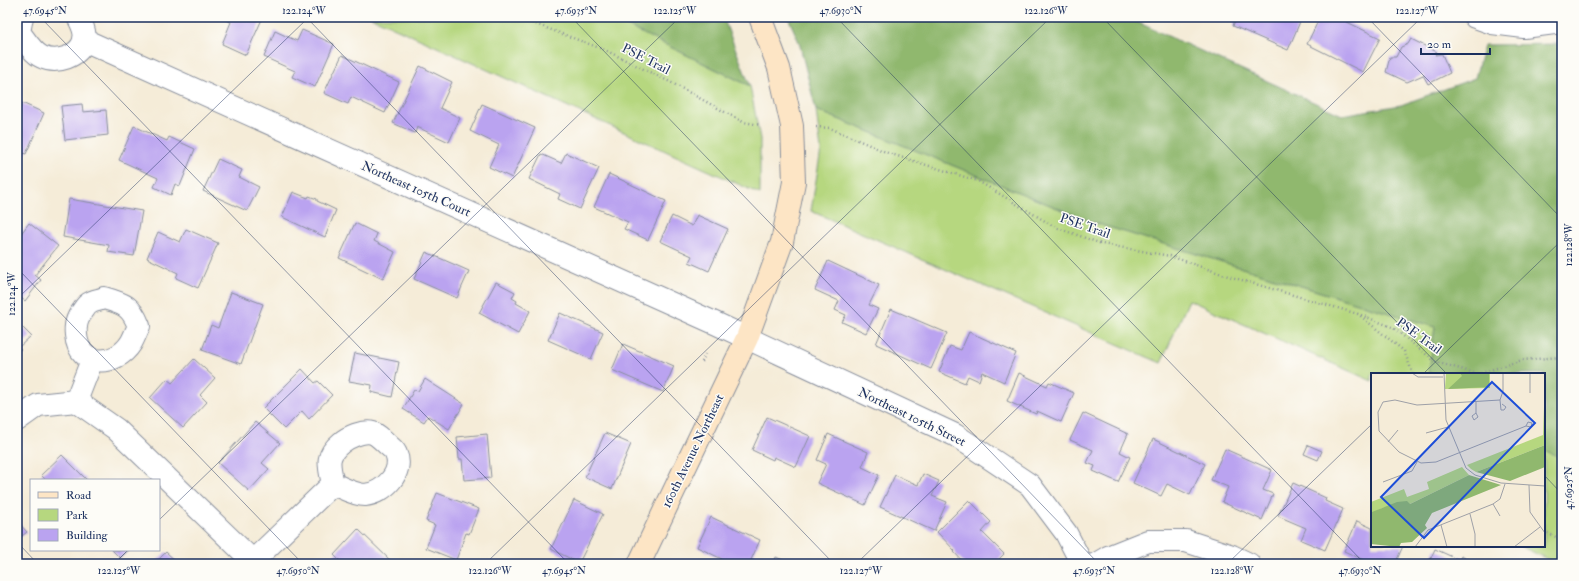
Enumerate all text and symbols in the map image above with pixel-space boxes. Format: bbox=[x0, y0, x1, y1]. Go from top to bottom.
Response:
text: 47.6945°N bbox=[23, 5, 67, 17]
text: 122.124°W bbox=[282, 5, 327, 17]
text: 47.6935°N bbox=[555, 5, 597, 17]
text: 122.125°W bbox=[654, 5, 697, 17]
text: 47.6930°N bbox=[819, 5, 863, 17]
text: 122.126°W bbox=[1024, 5, 1068, 17]
text: 122.127°W bbox=[1396, 5, 1439, 17]
scale bar bbox=[1421, 30, 1490, 56]
text: 20 m bbox=[1427, 37, 1452, 52]
street label: PSE Trail bbox=[619, 40, 673, 78]
street label: Northeast 105th Court bbox=[359, 158, 473, 220]
street label: PSE Trail bbox=[1058, 210, 1113, 242]
text: 122.128°W bbox=[1563, 223, 1575, 266]
text: 122.124°W bbox=[6, 271, 18, 316]
street label: PSE Trail bbox=[1393, 314, 1445, 358]
inset map bbox=[1371, 373, 1545, 547]
street label: Northeast 105th Street bbox=[856, 384, 968, 450]
street label: 160th Avenue Northeast bbox=[658, 391, 728, 511]
text: 47.6925°N bbox=[1563, 466, 1575, 510]
legend bbox=[30, 479, 160, 551]
text: Road bbox=[66, 488, 91, 503]
text: Park bbox=[66, 508, 88, 523]
text: Building bbox=[66, 528, 109, 543]
text: 122.125°W bbox=[98, 565, 141, 577]
text: 47.6950°N bbox=[276, 565, 320, 577]
text: 122.126°W bbox=[468, 565, 512, 577]
text: 47.6945°N bbox=[542, 565, 586, 577]
text: 122.127°W bbox=[840, 565, 883, 577]
text: 47.6935°N bbox=[1073, 565, 1115, 577]
text: 122.128°W bbox=[1211, 565, 1254, 577]
text: 47.6930°N bbox=[1338, 565, 1382, 577]

